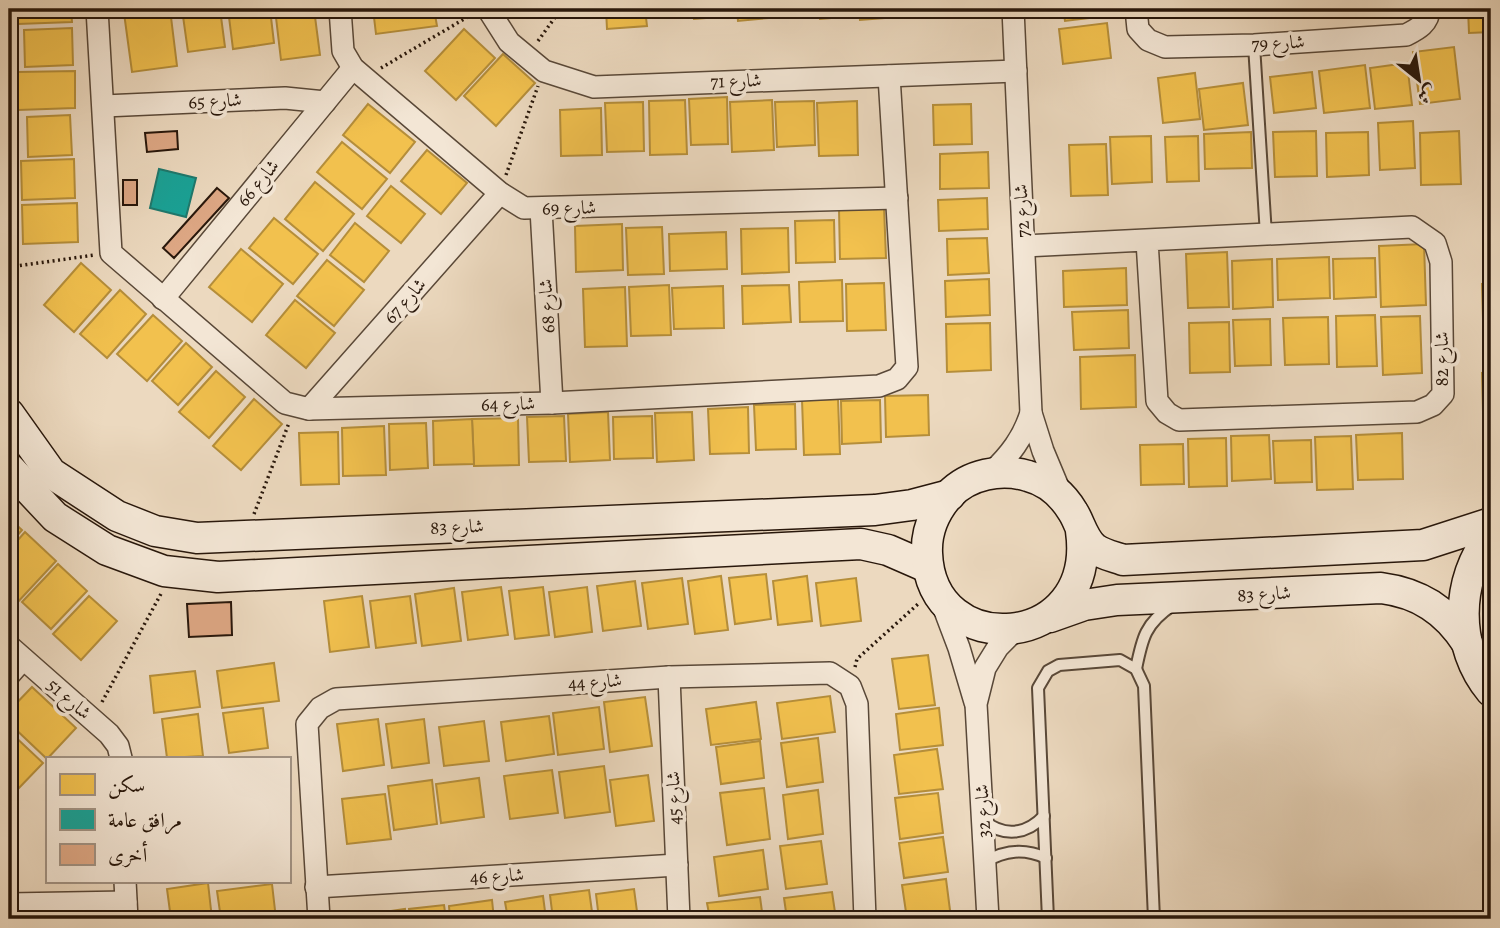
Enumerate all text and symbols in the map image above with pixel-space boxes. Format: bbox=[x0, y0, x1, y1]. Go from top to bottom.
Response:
street label: شارع 79 bbox=[1251, 29, 1305, 59]
north arrow bbox=[1384, 46, 1454, 116]
street label: شارع 71 bbox=[710, 67, 762, 97]
text: ش bbox=[1412, 78, 1442, 110]
street label: شارع 65 bbox=[188, 87, 243, 117]
street label: شارع 66 bbox=[231, 154, 287, 213]
street label: شارع 72 bbox=[1008, 183, 1038, 239]
street label: شارع 69 bbox=[542, 195, 596, 223]
street label: شارع 67 bbox=[378, 272, 434, 331]
street label: شارع 68 bbox=[533, 278, 563, 334]
street label: شارع 82 bbox=[1429, 332, 1457, 387]
street label: شارع 64 bbox=[481, 391, 535, 419]
street label: شارع 83 bbox=[430, 513, 484, 543]
street label: شارع 83 bbox=[1236, 580, 1292, 610]
street label: شارع 44 bbox=[567, 667, 623, 699]
street label: شارع 51 bbox=[40, 672, 97, 727]
legend bbox=[46, 757, 290, 883]
text: سكن bbox=[108, 771, 145, 799]
street label: شارع 45 bbox=[660, 771, 690, 825]
street label: شارع 32 bbox=[969, 783, 999, 838]
text: مرافق عامة bbox=[108, 806, 182, 835]
text: أخرى bbox=[108, 840, 147, 869]
street label: شارع 46 bbox=[469, 862, 525, 892]

